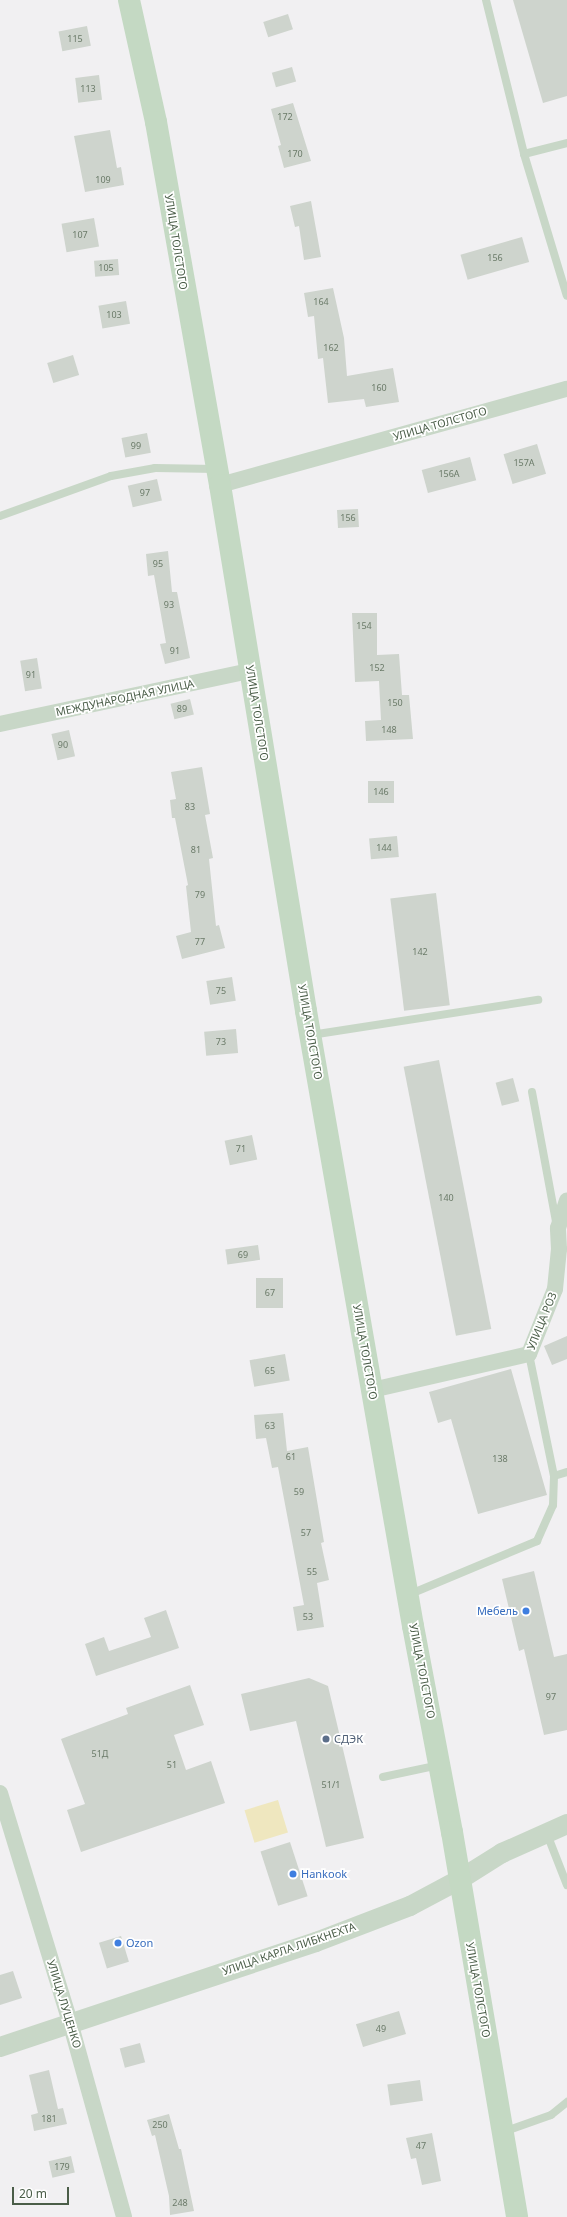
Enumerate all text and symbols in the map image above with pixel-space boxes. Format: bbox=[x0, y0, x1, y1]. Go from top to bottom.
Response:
house number: 115 bbox=[67, 34, 83, 44]
house number: 113 bbox=[80, 84, 96, 94]
house number: 172 bbox=[277, 112, 293, 122]
house number: 170 bbox=[287, 149, 303, 159]
house number: 109 bbox=[95, 175, 111, 185]
street label: УЛИЦА ТОЛСТОГО bbox=[162, 193, 190, 291]
house number: 107 bbox=[72, 230, 88, 240]
house number: 156 bbox=[487, 253, 503, 263]
house number: 105 bbox=[98, 263, 114, 273]
house number: 164 bbox=[313, 297, 329, 307]
house number: 103 bbox=[106, 310, 122, 320]
house number: 162 bbox=[323, 343, 339, 353]
house number: 160 bbox=[371, 383, 387, 393]
street label: УЛИЦА ТОЛСТОГО bbox=[392, 404, 488, 444]
house number: 99 bbox=[131, 441, 141, 451]
house number: 157А bbox=[513, 458, 535, 468]
house number: 156А bbox=[438, 469, 460, 479]
house number: 97 bbox=[140, 488, 150, 498]
house number: 156 bbox=[340, 513, 356, 523]
house number: 95 bbox=[153, 559, 163, 569]
house number: 93 bbox=[164, 600, 174, 610]
house number: 154 bbox=[356, 621, 372, 631]
house number: 91 bbox=[170, 646, 180, 656]
house number: 152 bbox=[369, 663, 385, 673]
street label: УЛИЦА ТОЛСТОГО bbox=[243, 664, 271, 762]
house number: 91 bbox=[26, 670, 36, 680]
street label: МЕЖДУНАРОДНАЯ УЛИЦА bbox=[55, 677, 195, 719]
house number: 150 bbox=[387, 698, 403, 708]
house number: 89 bbox=[177, 704, 187, 714]
house number: 148 bbox=[381, 725, 397, 735]
house number: 90 bbox=[58, 740, 68, 750]
house number: 146 bbox=[373, 787, 389, 797]
house number: 83 bbox=[185, 802, 195, 812]
house number: 144 bbox=[376, 843, 392, 853]
house number: 81 bbox=[191, 845, 201, 855]
house number: 79 bbox=[195, 890, 205, 900]
house number: 77 bbox=[195, 937, 205, 947]
house number: 142 bbox=[412, 947, 428, 957]
street label: УЛИЦА ТОЛСТОГО bbox=[295, 983, 325, 1081]
house number: 75 bbox=[216, 986, 226, 996]
house number: 73 bbox=[216, 1037, 226, 1047]
house number: 71 bbox=[236, 1144, 246, 1154]
house number: 140 bbox=[438, 1193, 454, 1203]
house number: 69 bbox=[238, 1250, 248, 1260]
house number: 67 bbox=[265, 1288, 275, 1298]
street label: УЛИЦА РОЗ bbox=[524, 1290, 560, 1352]
street label: УЛИЦА ТОЛСТОГО bbox=[350, 1303, 380, 1401]
house number: 65 bbox=[265, 1366, 275, 1376]
house number: 63 bbox=[265, 1421, 275, 1431]
house number: 61 bbox=[286, 1452, 296, 1462]
house number: 138 bbox=[492, 1454, 508, 1464]
house number: 59 bbox=[294, 1487, 304, 1497]
house number: 57 bbox=[301, 1528, 311, 1538]
house number: 55 bbox=[307, 1567, 317, 1577]
place label: Мебель bbox=[477, 1604, 518, 1618]
marker: Мебель bbox=[521, 1606, 531, 1616]
house number: 53 bbox=[303, 1612, 313, 1622]
street label: УЛИЦА ТОЛСТОГО bbox=[406, 1622, 438, 1720]
house number: 97 bbox=[546, 1692, 556, 1702]
place label: СДЭК bbox=[334, 1732, 363, 1746]
marker: СДЭК bbox=[321, 1734, 331, 1744]
house number: 51Д bbox=[92, 1749, 108, 1759]
house number: 51 bbox=[167, 1760, 177, 1770]
house number: 51/1 bbox=[322, 1780, 340, 1790]
place label: Hankook bbox=[301, 1867, 347, 1881]
marker: Hankook bbox=[288, 1869, 298, 1879]
street label: УЛИЦА КАРЛА ЛИБКНЕХТА bbox=[221, 1920, 357, 1978]
place label: Ozon bbox=[126, 1936, 153, 1950]
marker: Ozon bbox=[113, 1938, 123, 1948]
street label: УЛИЦА ТОЛСТОГО bbox=[463, 1941, 493, 2039]
street label: УЛИЦА ЛУЦЕНКО bbox=[44, 1958, 84, 2050]
house number: 49 bbox=[376, 2024, 386, 2034]
house number: 181 bbox=[41, 2114, 57, 2124]
house number: 250 bbox=[152, 2120, 168, 2130]
house number: 47 bbox=[416, 2141, 426, 2151]
house number: 179 bbox=[54, 2162, 70, 2172]
scale bar bbox=[14, 2179, 71, 2205]
text: 20 m bbox=[19, 2185, 47, 2202]
house number: 248 bbox=[172, 2198, 188, 2208]

